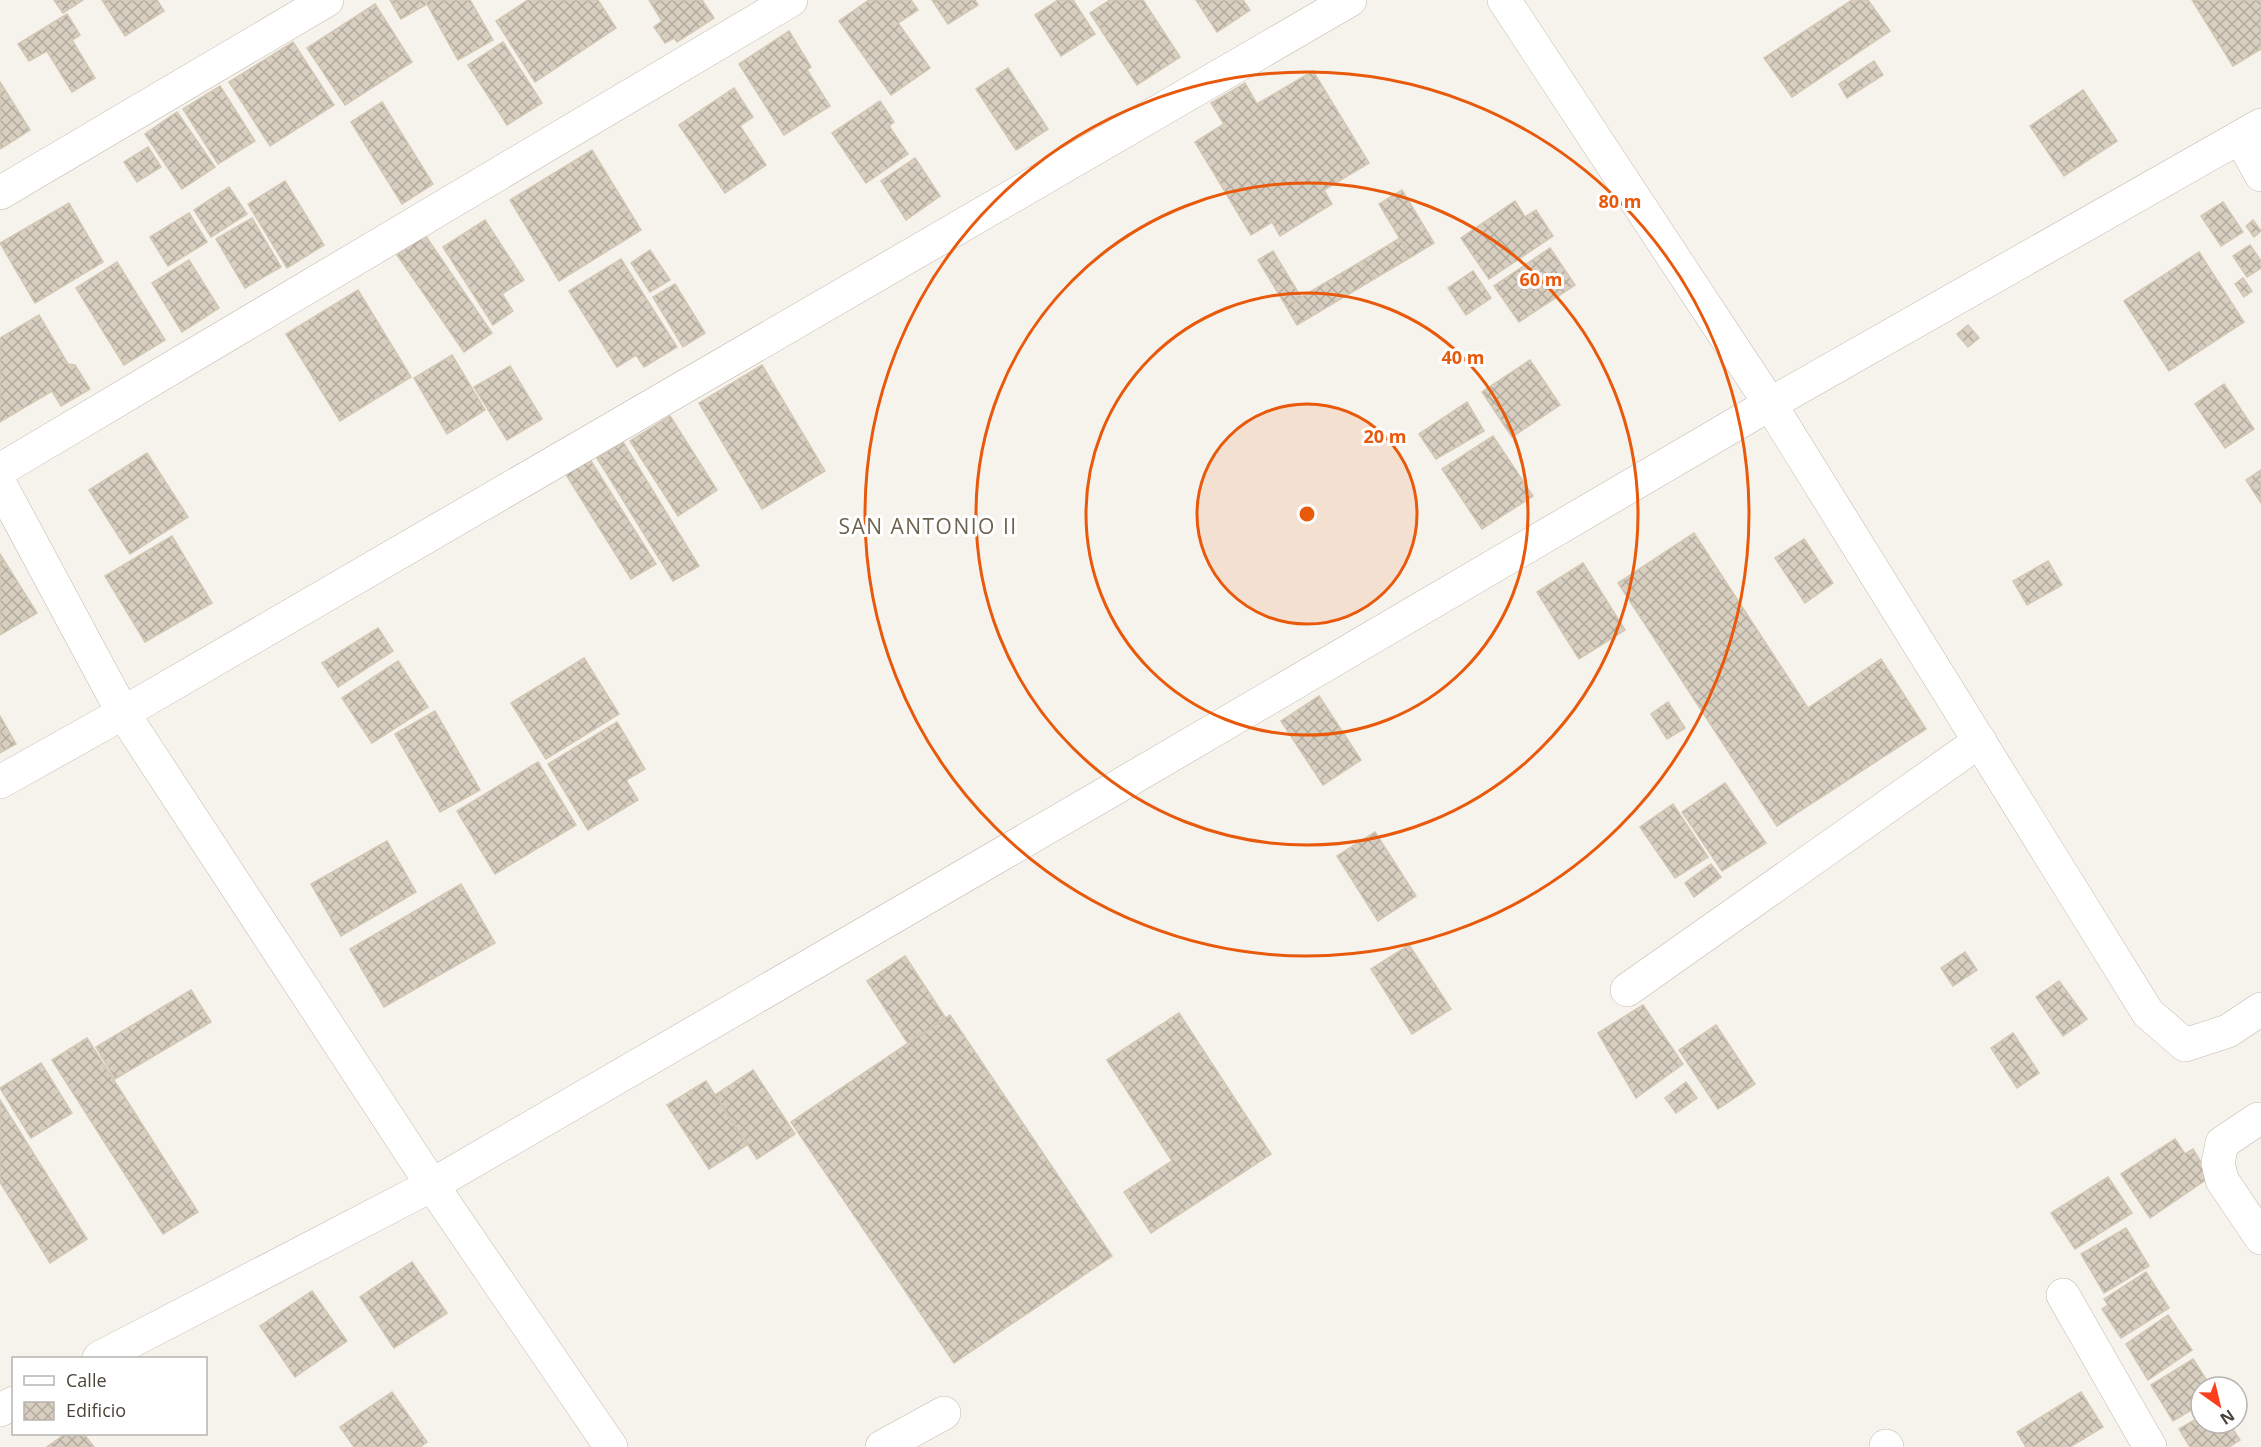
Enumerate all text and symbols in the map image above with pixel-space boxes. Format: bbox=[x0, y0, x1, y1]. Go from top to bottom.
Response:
text: 80 m bbox=[1599, 189, 1641, 213]
text: 60 m bbox=[1520, 267, 1562, 291]
text: 40 m bbox=[1442, 345, 1484, 369]
text: 20 m bbox=[1364, 424, 1406, 448]
centre of rings bbox=[1297, 504, 1317, 524]
district label: SAN ANTONIO II bbox=[838, 512, 1018, 540]
legend bbox=[12, 1357, 207, 1435]
text: Calle bbox=[66, 1368, 107, 1392]
north arrow bbox=[2189, 1375, 2249, 1435]
text: Edificio bbox=[66, 1398, 126, 1422]
text: N bbox=[2216, 1405, 2239, 1430]

